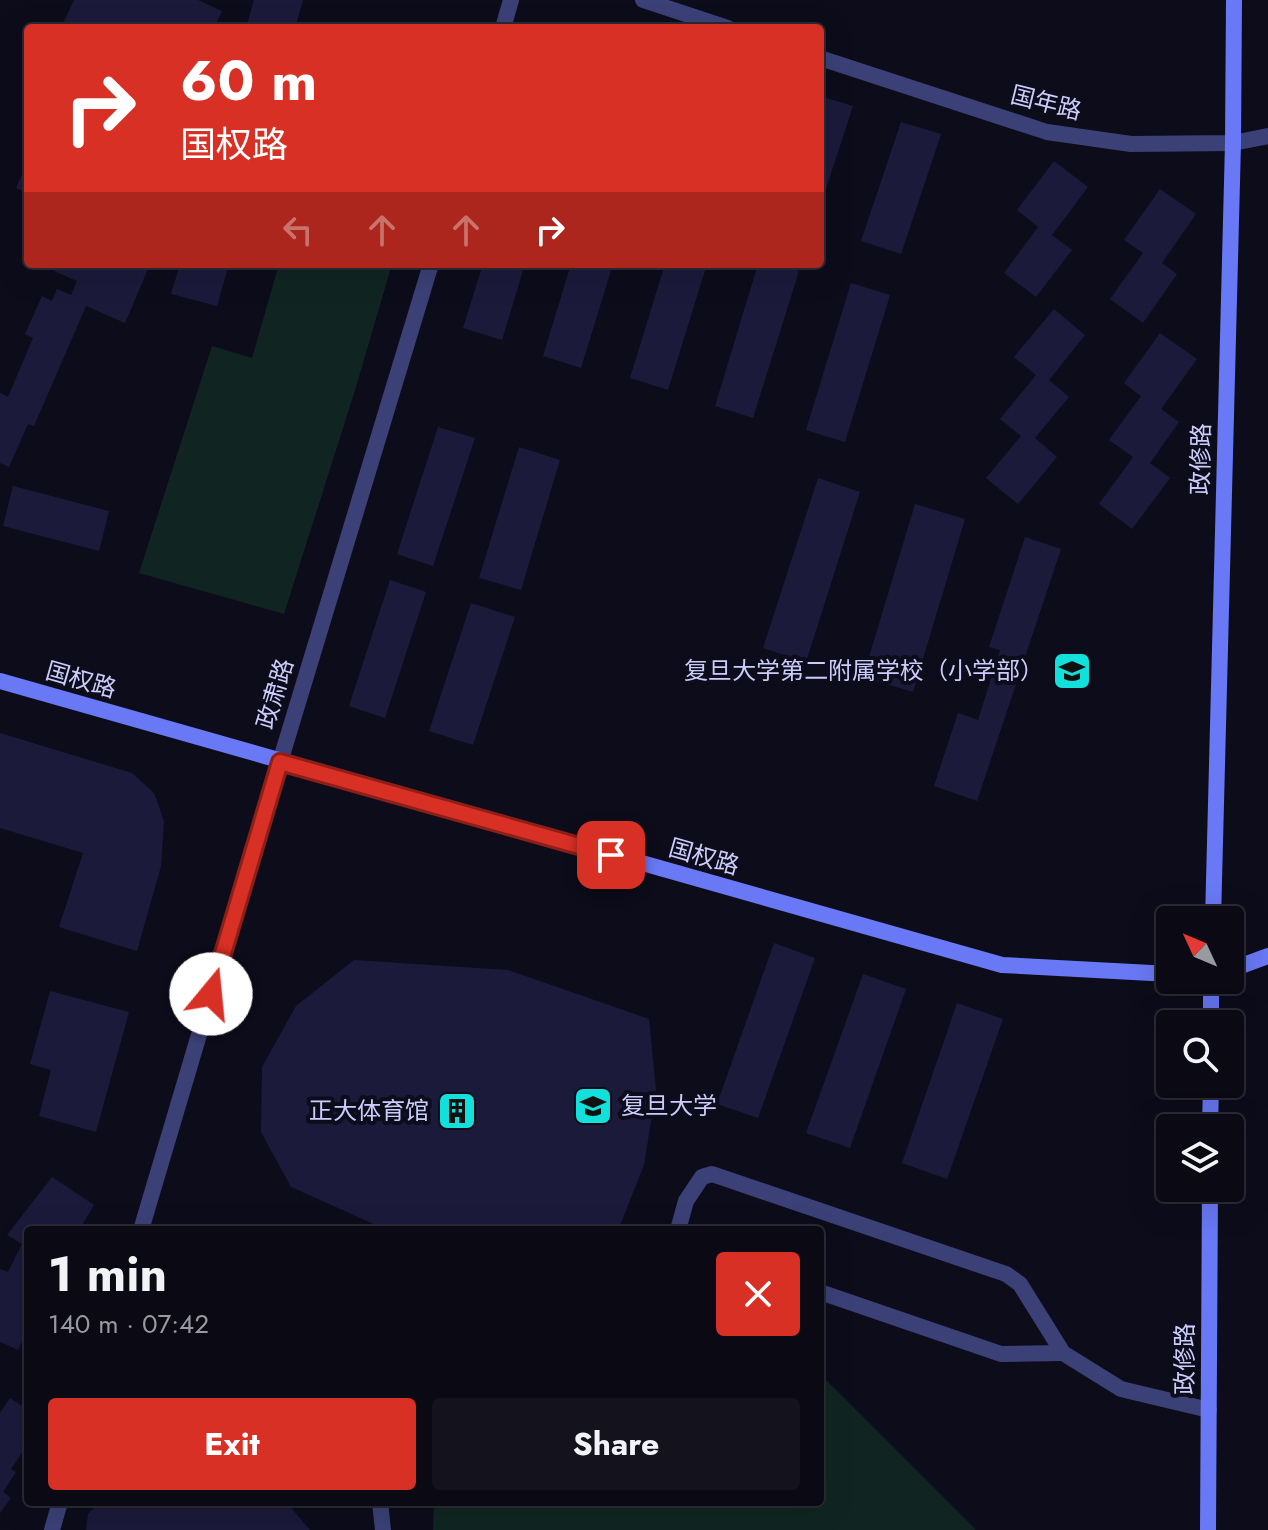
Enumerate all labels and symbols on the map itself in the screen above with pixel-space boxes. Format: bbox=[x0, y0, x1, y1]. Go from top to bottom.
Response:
street label: 国年路 bbox=[1007, 77, 1085, 128]
street label: 政修路 bbox=[1182, 423, 1219, 495]
school or university icon: 复旦大学第二附属学校（小学部） bbox=[1051, 650, 1093, 692]
street label: 国权路 bbox=[42, 653, 121, 706]
place label: 复旦大学第二附属学校（小学部） bbox=[684, 653, 1044, 688]
street label: 政肃路 bbox=[247, 654, 302, 733]
pin bbox=[577, 821, 645, 889]
street label: 国权路 bbox=[665, 830, 744, 883]
north arrow bbox=[1156, 906, 1244, 994]
position arrow bbox=[169, 952, 253, 1036]
school or university icon: 复旦大学 bbox=[572, 1085, 614, 1127]
place label: 复旦大学 bbox=[621, 1088, 717, 1123]
building icon: 正大体育馆 bbox=[436, 1090, 478, 1132]
place label: 正大体育馆 bbox=[309, 1093, 429, 1128]
street label: 政修路 bbox=[1167, 1323, 1202, 1395]

